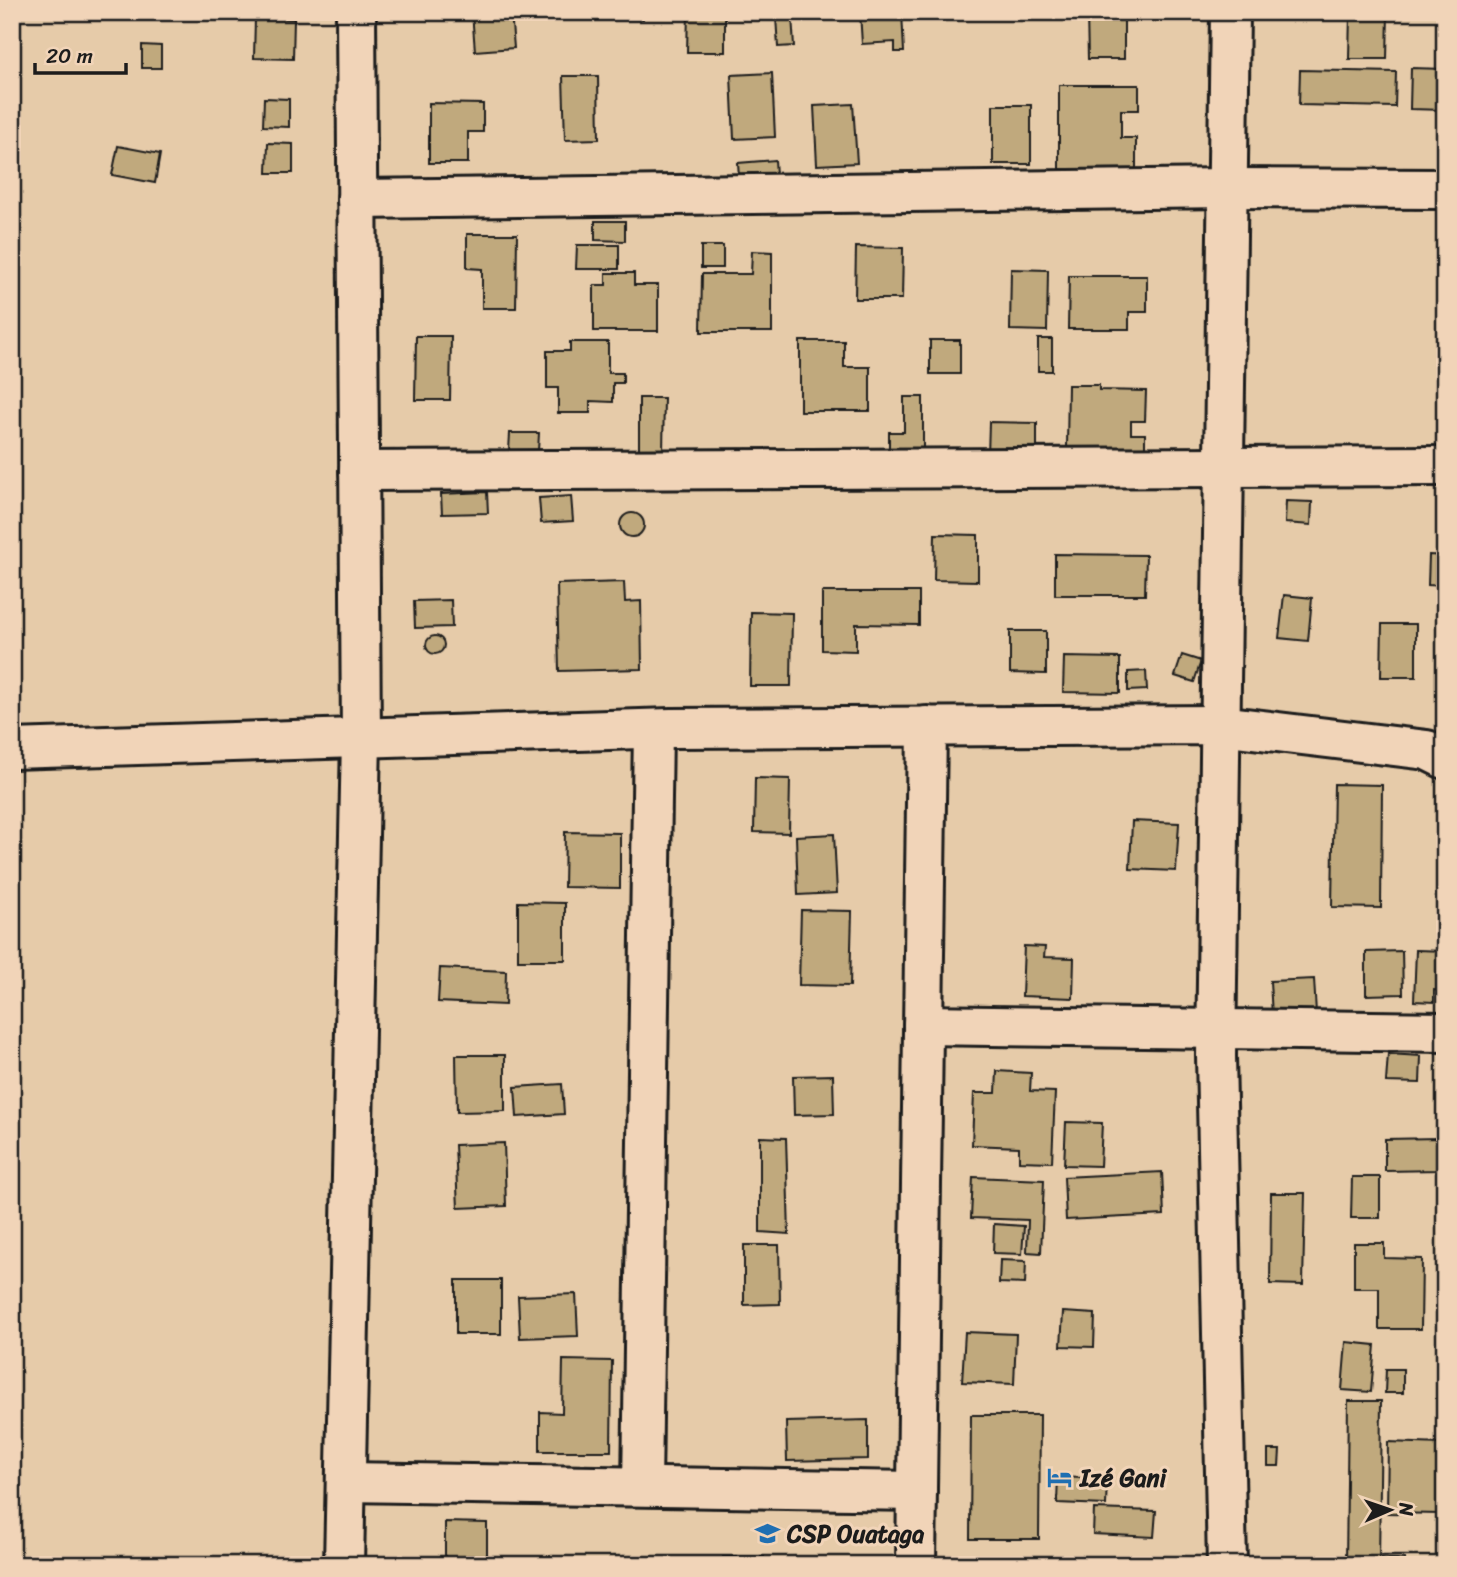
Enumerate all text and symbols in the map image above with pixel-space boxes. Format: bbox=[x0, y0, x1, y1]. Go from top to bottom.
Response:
scale bar bbox=[35, 32, 126, 76]
text: 20 m bbox=[46, 37, 93, 75]
place label: Izé Gani bbox=[1078, 1457, 1167, 1499]
hotel icon: Izé Gani bbox=[1046, 1464, 1074, 1492]
north arrow bbox=[1356, 1476, 1426, 1546]
text: N bbox=[1390, 1501, 1423, 1517]
place label: CSP Ouataga bbox=[786, 1513, 924, 1555]
school or university icon: CSP Ouataga bbox=[753, 1520, 781, 1548]

